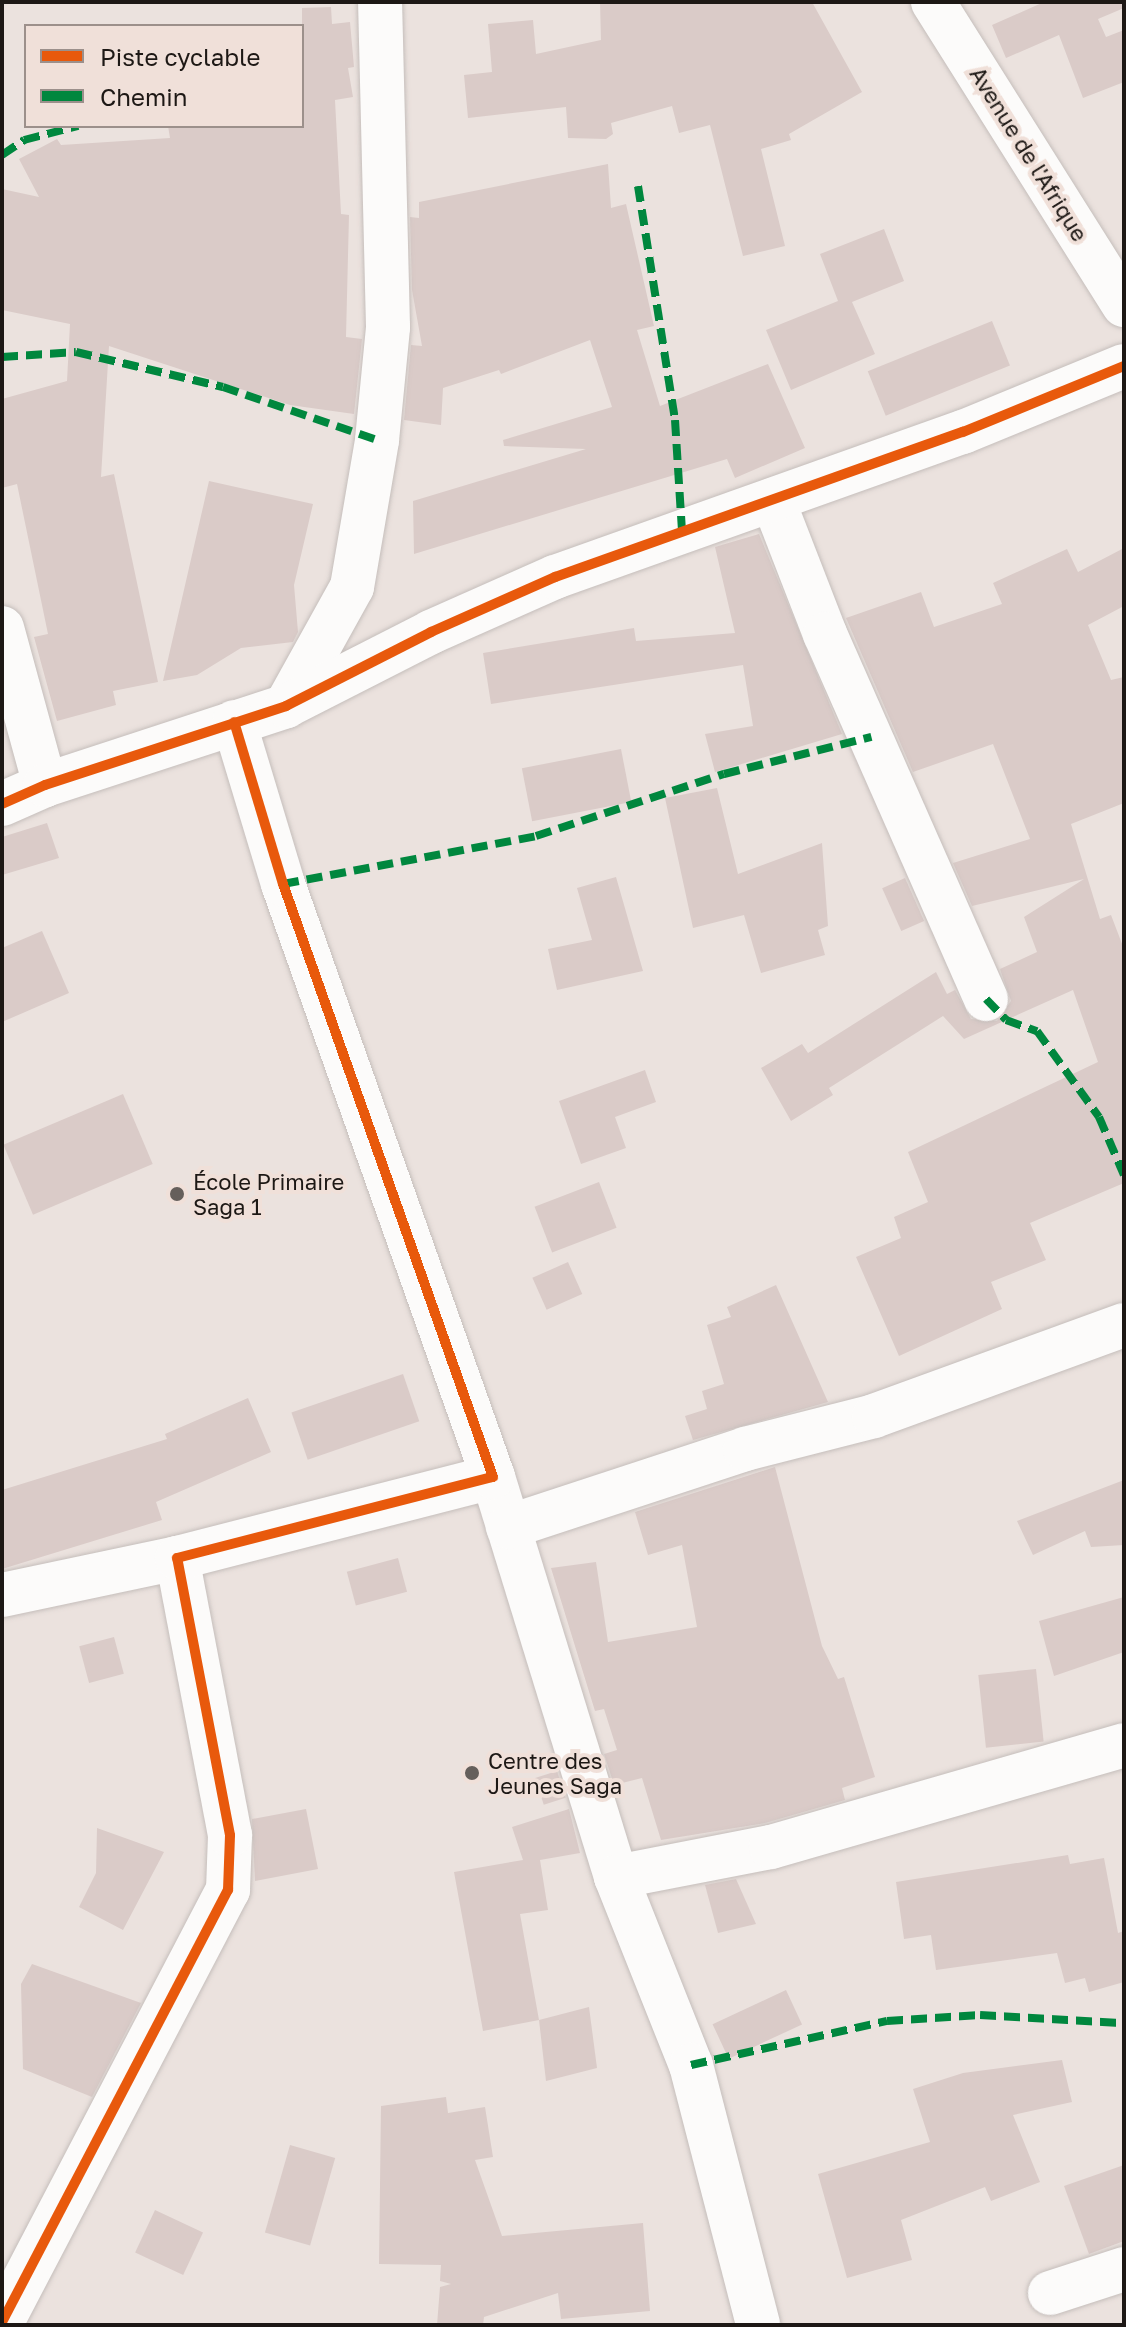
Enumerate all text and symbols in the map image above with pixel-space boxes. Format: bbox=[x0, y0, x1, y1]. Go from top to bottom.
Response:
legend bbox=[24, 24, 304, 128]
text: Piste cyclable bbox=[100, 42, 260, 71]
street label: Avenue de l'Afrique bbox=[965, 62, 1093, 246]
text: Chemin bbox=[100, 82, 187, 111]
place label: École Primaire Saga 1 bbox=[193, 1168, 344, 1220]
marker: École Primaire Saga 1 bbox=[168, 1185, 186, 1203]
place label: Centre des Jeunes Saga bbox=[488, 1747, 622, 1798]
marker: Centre des Jeunes Saga bbox=[463, 1764, 481, 1782]

